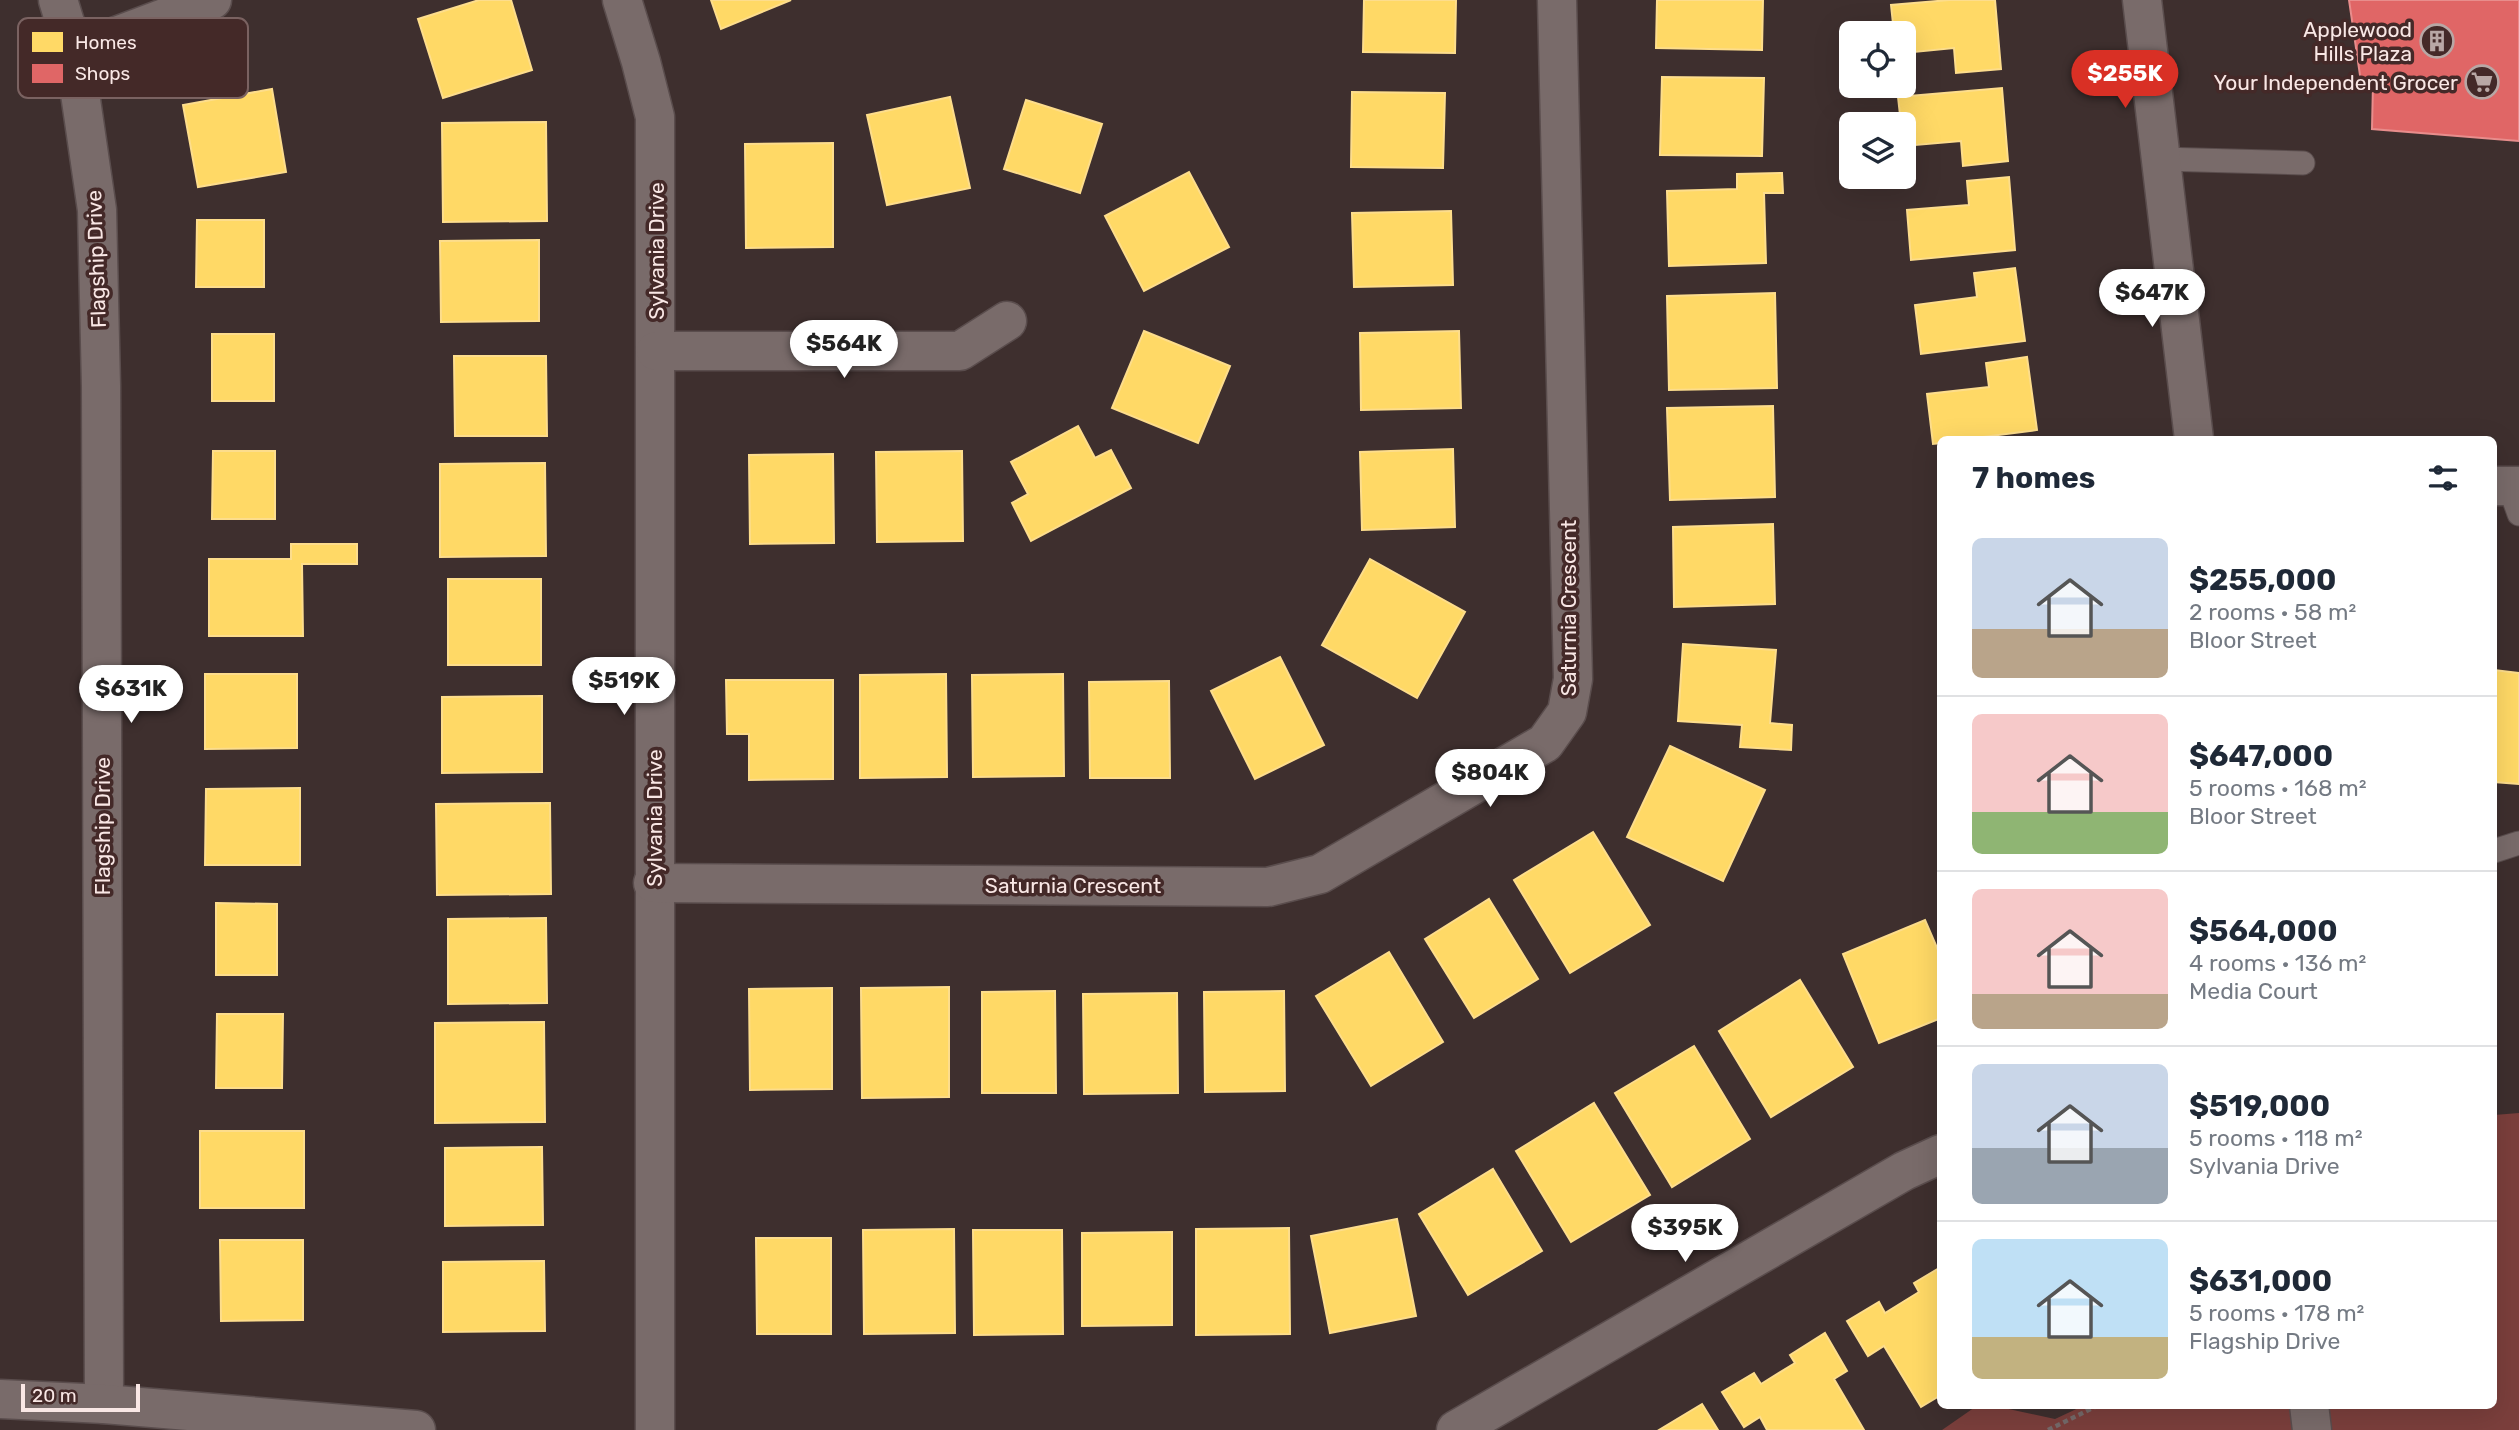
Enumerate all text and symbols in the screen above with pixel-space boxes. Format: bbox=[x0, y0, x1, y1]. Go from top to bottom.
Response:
place label: Applewood Hills Plaza bbox=[2303, 17, 2412, 66]
legend bbox=[18, 18, 248, 98]
map controls bbox=[1839, 21, 1916, 189]
button: locate bbox=[1839, 21, 1916, 98]
building icon: Applewood Hills Plaza bbox=[2418, 22, 2456, 60]
text: Homes bbox=[75, 31, 137, 54]
pin: $255K bbox=[2076, 50, 2174, 110]
text: $255K bbox=[2087, 59, 2163, 87]
text: Shops bbox=[75, 62, 130, 85]
supermarket icon: Your Independent Grocer bbox=[2463, 63, 2501, 101]
place label: Your Independent Grocer bbox=[2213, 70, 2458, 95]
button: layers bbox=[1839, 112, 1916, 189]
street label: Sylvania Drive bbox=[644, 182, 669, 320]
street label: Flagship Drive bbox=[81, 189, 111, 329]
pin: $647K bbox=[2103, 270, 2201, 329]
text: $647K bbox=[2115, 278, 2189, 306]
pin: $564K bbox=[795, 320, 893, 380]
text: $564K bbox=[806, 329, 882, 357]
icon: filters bbox=[2424, 459, 2462, 497]
text: 7 homes bbox=[1972, 460, 2095, 496]
street label: Saturnia Crescent bbox=[1556, 520, 1581, 696]
text: $255,000 bbox=[2189, 562, 2337, 598]
icon: home bbox=[2028, 566, 2112, 650]
text: 2 rooms · 58 m² bbox=[2189, 598, 2356, 626]
text: Bloor Street bbox=[2189, 626, 2317, 654]
pin: $519K bbox=[575, 658, 673, 717]
pin: $631K bbox=[82, 666, 180, 725]
text: $519K bbox=[588, 666, 660, 694]
text: $631K bbox=[95, 674, 167, 702]
text: $647,000 bbox=[2189, 738, 2333, 774]
icon: home bbox=[2028, 742, 2112, 826]
street label: Sylvania Drive bbox=[642, 749, 667, 887]
pin: $804K bbox=[1441, 750, 1539, 809]
street label: Flagship Drive bbox=[90, 757, 115, 895]
text: $804K bbox=[1451, 758, 1529, 786]
text: 5 rooms · 168 m² bbox=[2189, 774, 2367, 802]
text: Bloor Street bbox=[2189, 802, 2317, 830]
street label: Saturnia Crescent bbox=[985, 873, 1161, 898]
text: $564,000 bbox=[2189, 913, 2338, 949]
icon: home bbox=[2028, 917, 2112, 1001]
text: 4 rooms · 136 m² bbox=[2189, 949, 2366, 977]
text: Media Court bbox=[2189, 977, 2318, 1005]
text: $519,000 bbox=[2189, 1088, 2330, 1124]
icon: home bbox=[2028, 1092, 2112, 1176]
text: 5 rooms · 118 m² bbox=[2189, 1124, 2363, 1152]
text: Sylvania Drive bbox=[2189, 1152, 2340, 1180]
pin: $395K bbox=[1636, 1204, 1734, 1264]
text: $395K bbox=[1647, 1213, 1723, 1241]
text: $631,000 bbox=[2189, 1263, 2332, 1299]
icon: home bbox=[2028, 1267, 2112, 1351]
text: 5 rooms · 178 m² bbox=[2189, 1299, 2364, 1327]
text: Flagship Drive bbox=[2189, 1327, 2340, 1355]
scale bar bbox=[21, 1381, 140, 1413]
text: 20 m bbox=[32, 1384, 77, 1407]

